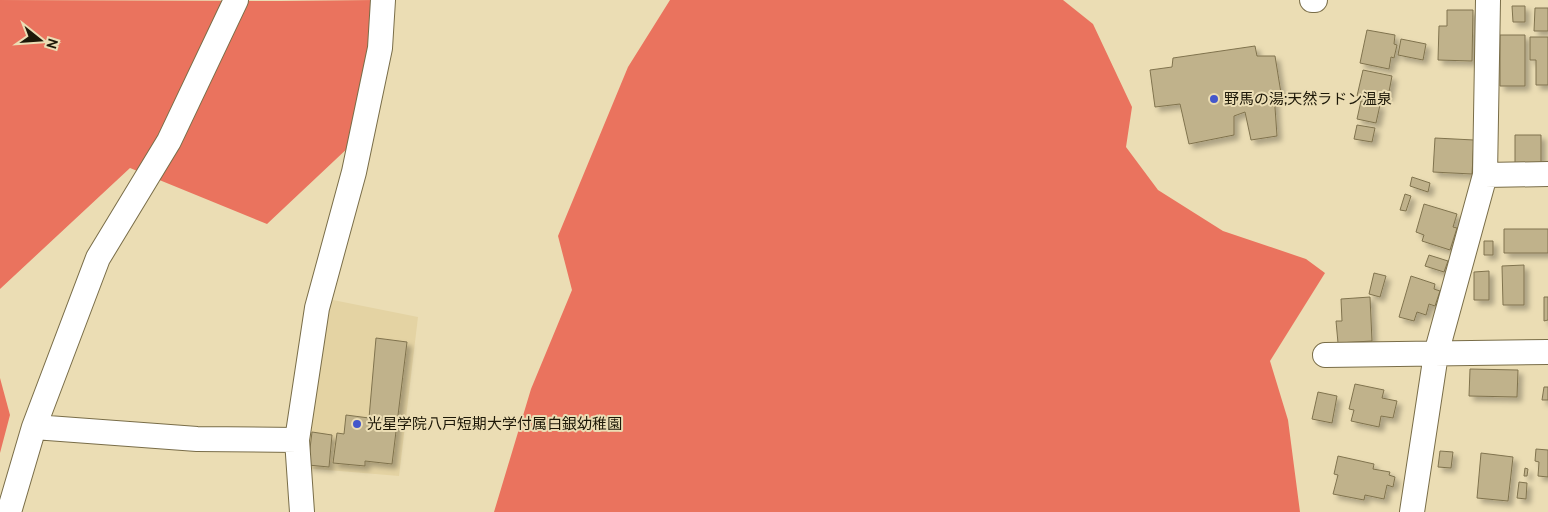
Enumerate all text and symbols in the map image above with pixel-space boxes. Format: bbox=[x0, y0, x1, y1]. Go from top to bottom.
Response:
north arrow bbox=[15, 15, 65, 65]
text: N bbox=[42, 36, 62, 51]
place label: 野馬の湯;天然ラドン温泉 bbox=[1224, 90, 1392, 108]
marker: 野馬の湯;天然ラドン温泉 bbox=[1208, 93, 1220, 105]
place label: 光星学院八戸短期大学付属白銀幼稚園 bbox=[367, 415, 622, 433]
marker: 光星学院八戸短期大学付属白銀幼稚園 bbox=[351, 418, 363, 430]

